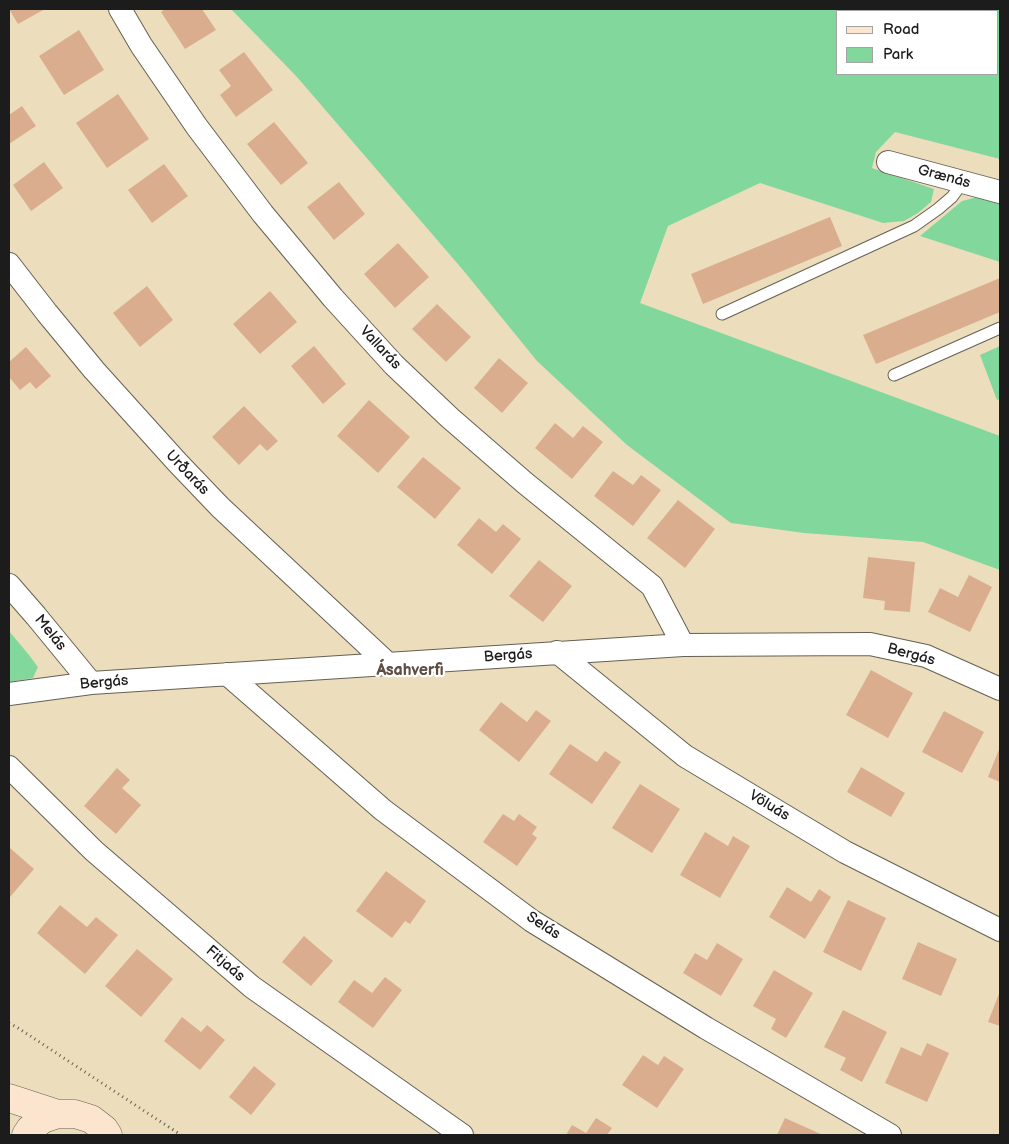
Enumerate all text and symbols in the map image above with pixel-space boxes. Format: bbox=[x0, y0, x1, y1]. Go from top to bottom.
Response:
legend bbox=[836, 10, 999, 75]
text: Road bbox=[883, 20, 919, 39]
text: Park bbox=[883, 45, 913, 64]
street label: Grænás bbox=[916, 161, 972, 193]
street label: Vallarás bbox=[355, 323, 405, 373]
street label: Urðarás bbox=[161, 447, 213, 499]
street label: Melás bbox=[30, 611, 70, 655]
street label: Bergás bbox=[885, 640, 937, 670]
street label: Bergás bbox=[483, 645, 533, 667]
district label: Ásahverfi bbox=[376, 661, 444, 681]
street label: Bergás bbox=[79, 672, 129, 694]
street label: Völuás bbox=[745, 787, 793, 825]
street label: Selás bbox=[523, 908, 563, 944]
street label: Fitjaás bbox=[202, 942, 248, 986]

